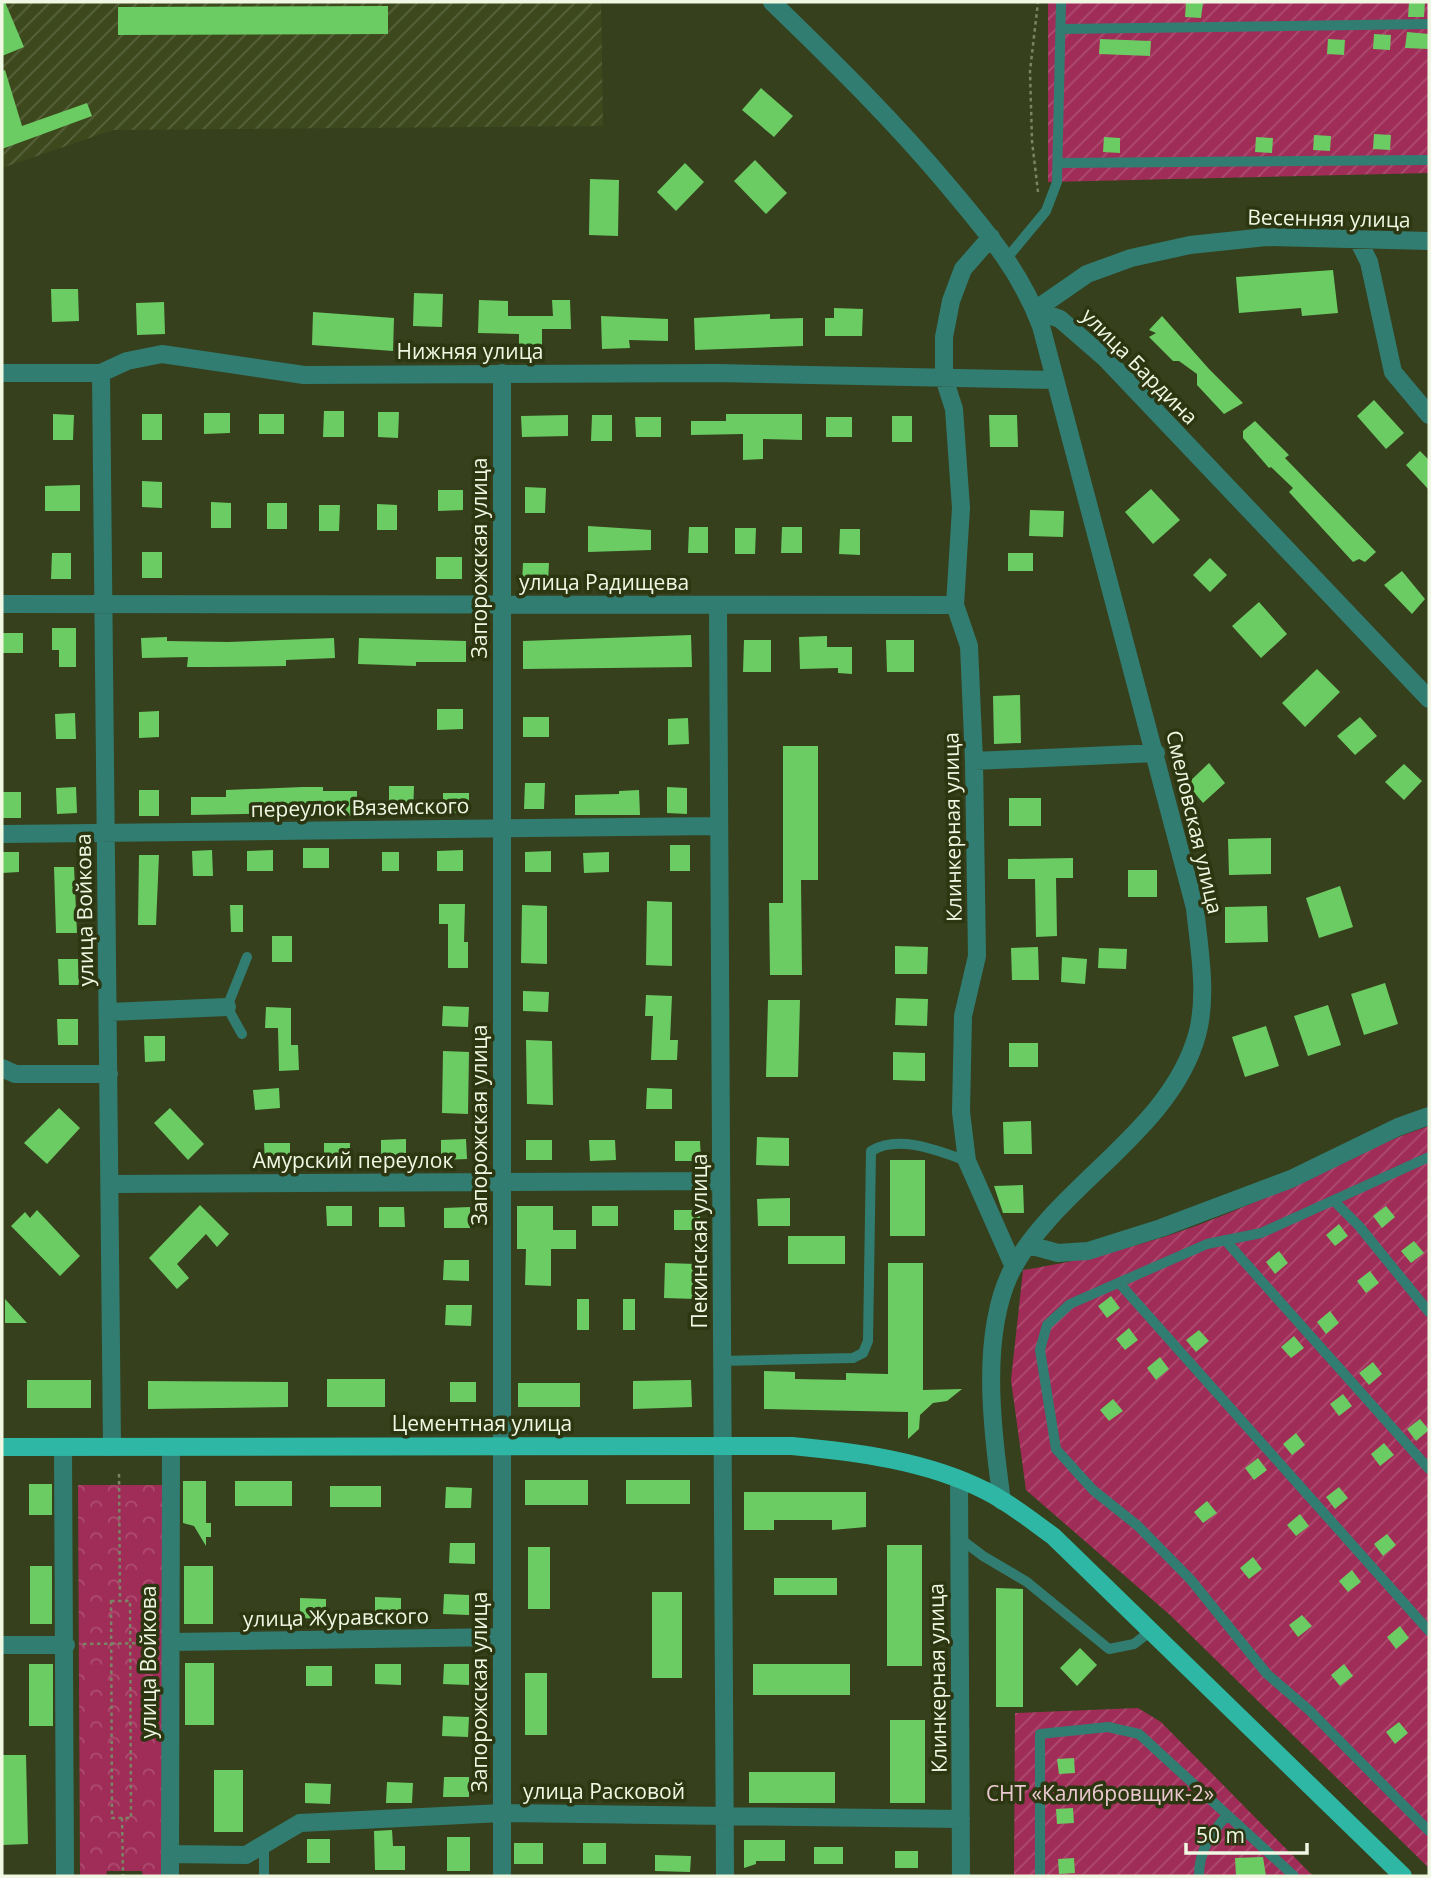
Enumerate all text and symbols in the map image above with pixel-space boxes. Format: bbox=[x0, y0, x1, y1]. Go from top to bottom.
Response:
street label: Весенняя улица bbox=[1247, 203, 1411, 233]
street label: улица Бардина bbox=[1076, 302, 1204, 430]
street label: Нижняя улица bbox=[397, 337, 543, 365]
street label: Запорожская улица bbox=[465, 458, 493, 658]
street label: улица Радищева bbox=[519, 568, 689, 596]
street label: Смеловская улица bbox=[1160, 728, 1230, 916]
street label: Клинкерная улица bbox=[936, 732, 968, 922]
street label: переулок Вяземского bbox=[250, 791, 470, 823]
street label: улица Войкова bbox=[69, 833, 99, 987]
street label: Запорожская улица bbox=[465, 1025, 493, 1225]
street label: Амурский переулок bbox=[253, 1146, 453, 1174]
street label: Пекинская улица bbox=[685, 1154, 713, 1328]
street label: Цементная улица bbox=[392, 1409, 572, 1437]
street label: Клинкерная улица bbox=[921, 1583, 953, 1773]
street label: улица Войкова bbox=[134, 1586, 162, 1738]
street label: Запорожская улица bbox=[465, 1592, 493, 1792]
street label: улица Журавского bbox=[243, 1601, 429, 1633]
street label: улица Расковой bbox=[523, 1777, 685, 1805]
park label: СНТ «Калибровщик-2» bbox=[986, 1779, 1214, 1807]
scale bar bbox=[1186, 1812, 1307, 1856]
text: 50 m bbox=[1196, 1821, 1245, 1849]

